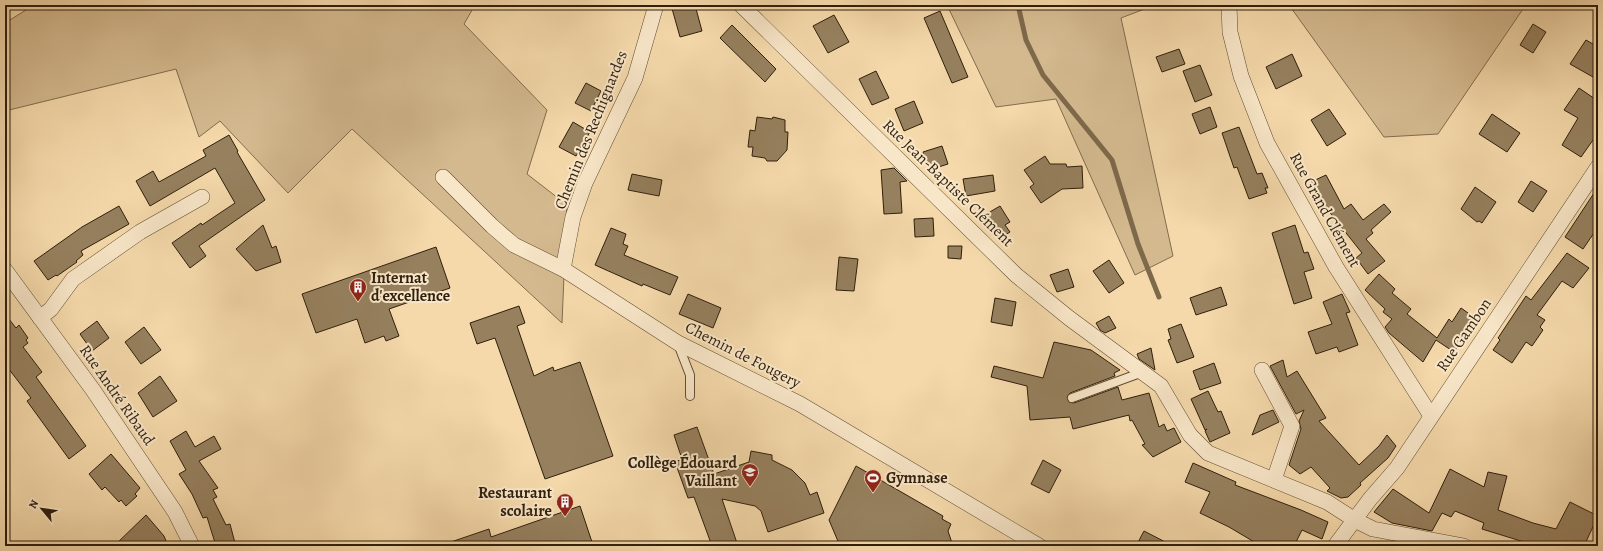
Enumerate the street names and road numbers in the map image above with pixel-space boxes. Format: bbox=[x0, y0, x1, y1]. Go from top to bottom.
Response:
street label: Chemin des Rechignardes bbox=[549, 47, 633, 213]
street label: Rue Jean-Baptiste Clément bbox=[877, 114, 1019, 252]
street label: Rue Grand Clément bbox=[1284, 149, 1366, 271]
street label: Rue Gambon bbox=[1431, 294, 1497, 376]
street label: Chemin de Fougery bbox=[681, 316, 805, 394]
street label: Rue André Ribaud bbox=[74, 340, 160, 450]

